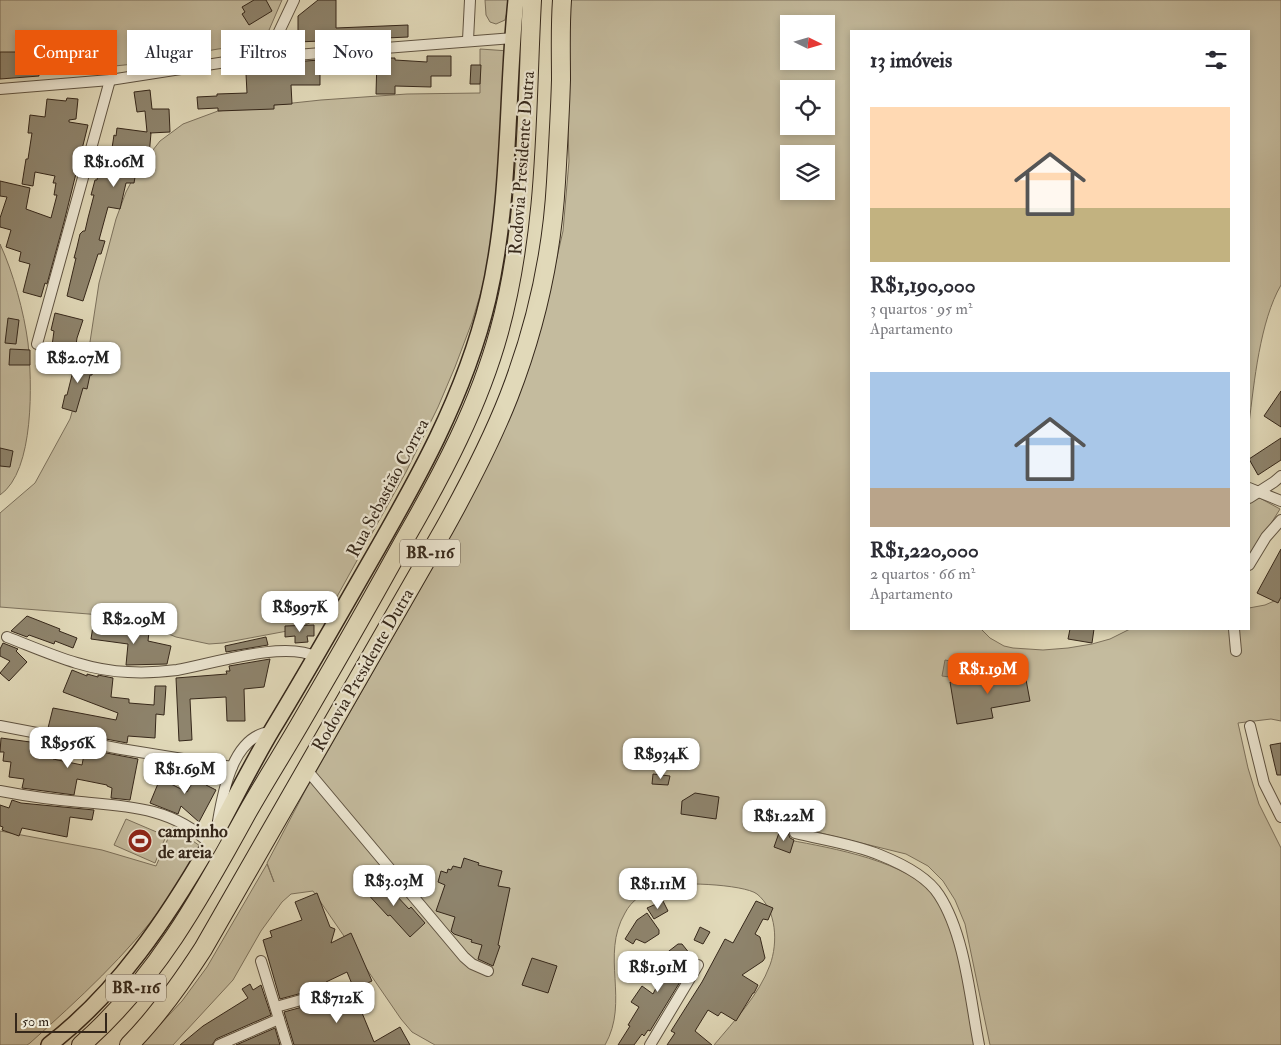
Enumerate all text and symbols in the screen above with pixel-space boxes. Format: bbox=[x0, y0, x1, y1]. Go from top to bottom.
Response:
north arrow bbox=[780, 15, 835, 70]
map controls bbox=[780, 15, 835, 200]
chip: Comprar bbox=[15, 30, 117, 75]
chip: Alugar bbox=[127, 30, 211, 75]
chip: Filtros bbox=[221, 30, 305, 75]
chip: Novo bbox=[315, 30, 391, 75]
icon: filters bbox=[1202, 46, 1230, 74]
text: 13 imóveis bbox=[870, 47, 952, 74]
street label: Rodovia Presidente Dutra bbox=[504, 70, 540, 256]
button: locate bbox=[780, 80, 835, 135]
icon: home bbox=[1005, 139, 1095, 229]
button: layers bbox=[780, 145, 835, 200]
pin: R$1.06M bbox=[68, 146, 160, 188]
text: R$1.06M bbox=[83, 152, 145, 172]
text: R$1,190,000 bbox=[870, 272, 976, 299]
text: 3 quartos · 95 m² bbox=[870, 299, 972, 319]
text: Apartamento bbox=[870, 319, 953, 339]
pin: R$2.07M bbox=[32, 342, 124, 384]
text: R$2.07M bbox=[47, 348, 109, 368]
icon: home bbox=[1005, 404, 1095, 494]
street label: Rua Sebastião Correa bbox=[342, 414, 435, 561]
text: R$1,220,000 bbox=[870, 537, 979, 564]
road number: BR-116 bbox=[400, 540, 460, 566]
text: 2 quartos · 66 m² bbox=[870, 564, 975, 584]
street label: Rodovia Presidente Dutra bbox=[307, 584, 419, 756]
text: Apartamento bbox=[870, 584, 953, 604]
pin: R$997K bbox=[259, 590, 341, 633]
text: R$997K bbox=[272, 597, 328, 617]
pin: R$2.09M bbox=[88, 602, 180, 645]
text: R$2.09M bbox=[102, 609, 166, 629]
pin: R$1.19M bbox=[942, 652, 1034, 695]
text: R$1.19M bbox=[959, 659, 1017, 679]
pin: R$956K bbox=[27, 726, 109, 769]
text: R$956K bbox=[41, 733, 95, 753]
pin: R$934K bbox=[620, 738, 702, 780]
text: R$934K bbox=[634, 744, 688, 764]
pin: R$1.69M bbox=[139, 752, 231, 795]
text: R$1.69M bbox=[154, 759, 216, 779]
pin: R$1.22M bbox=[738, 800, 830, 842]
text: R$1.22M bbox=[753, 806, 815, 826]
place label: campinho de areia bbox=[158, 820, 228, 864]
sports icon: campinho de areia bbox=[127, 828, 153, 854]
pin: R$3.03M bbox=[348, 864, 440, 907]
pin: R$1.11M bbox=[612, 868, 704, 910]
text: R$3.03M bbox=[364, 871, 424, 891]
text: R$1.11M bbox=[630, 874, 686, 894]
pin: R$1.91M bbox=[612, 950, 704, 993]
text: R$1.91M bbox=[629, 957, 687, 977]
road number: BR-116 bbox=[106, 974, 166, 1001]
pin: R$712K bbox=[296, 982, 378, 1024]
text: R$712K bbox=[311, 988, 363, 1008]
scale bar bbox=[15, 1010, 108, 1033]
text: 50 m bbox=[22, 1013, 49, 1030]

